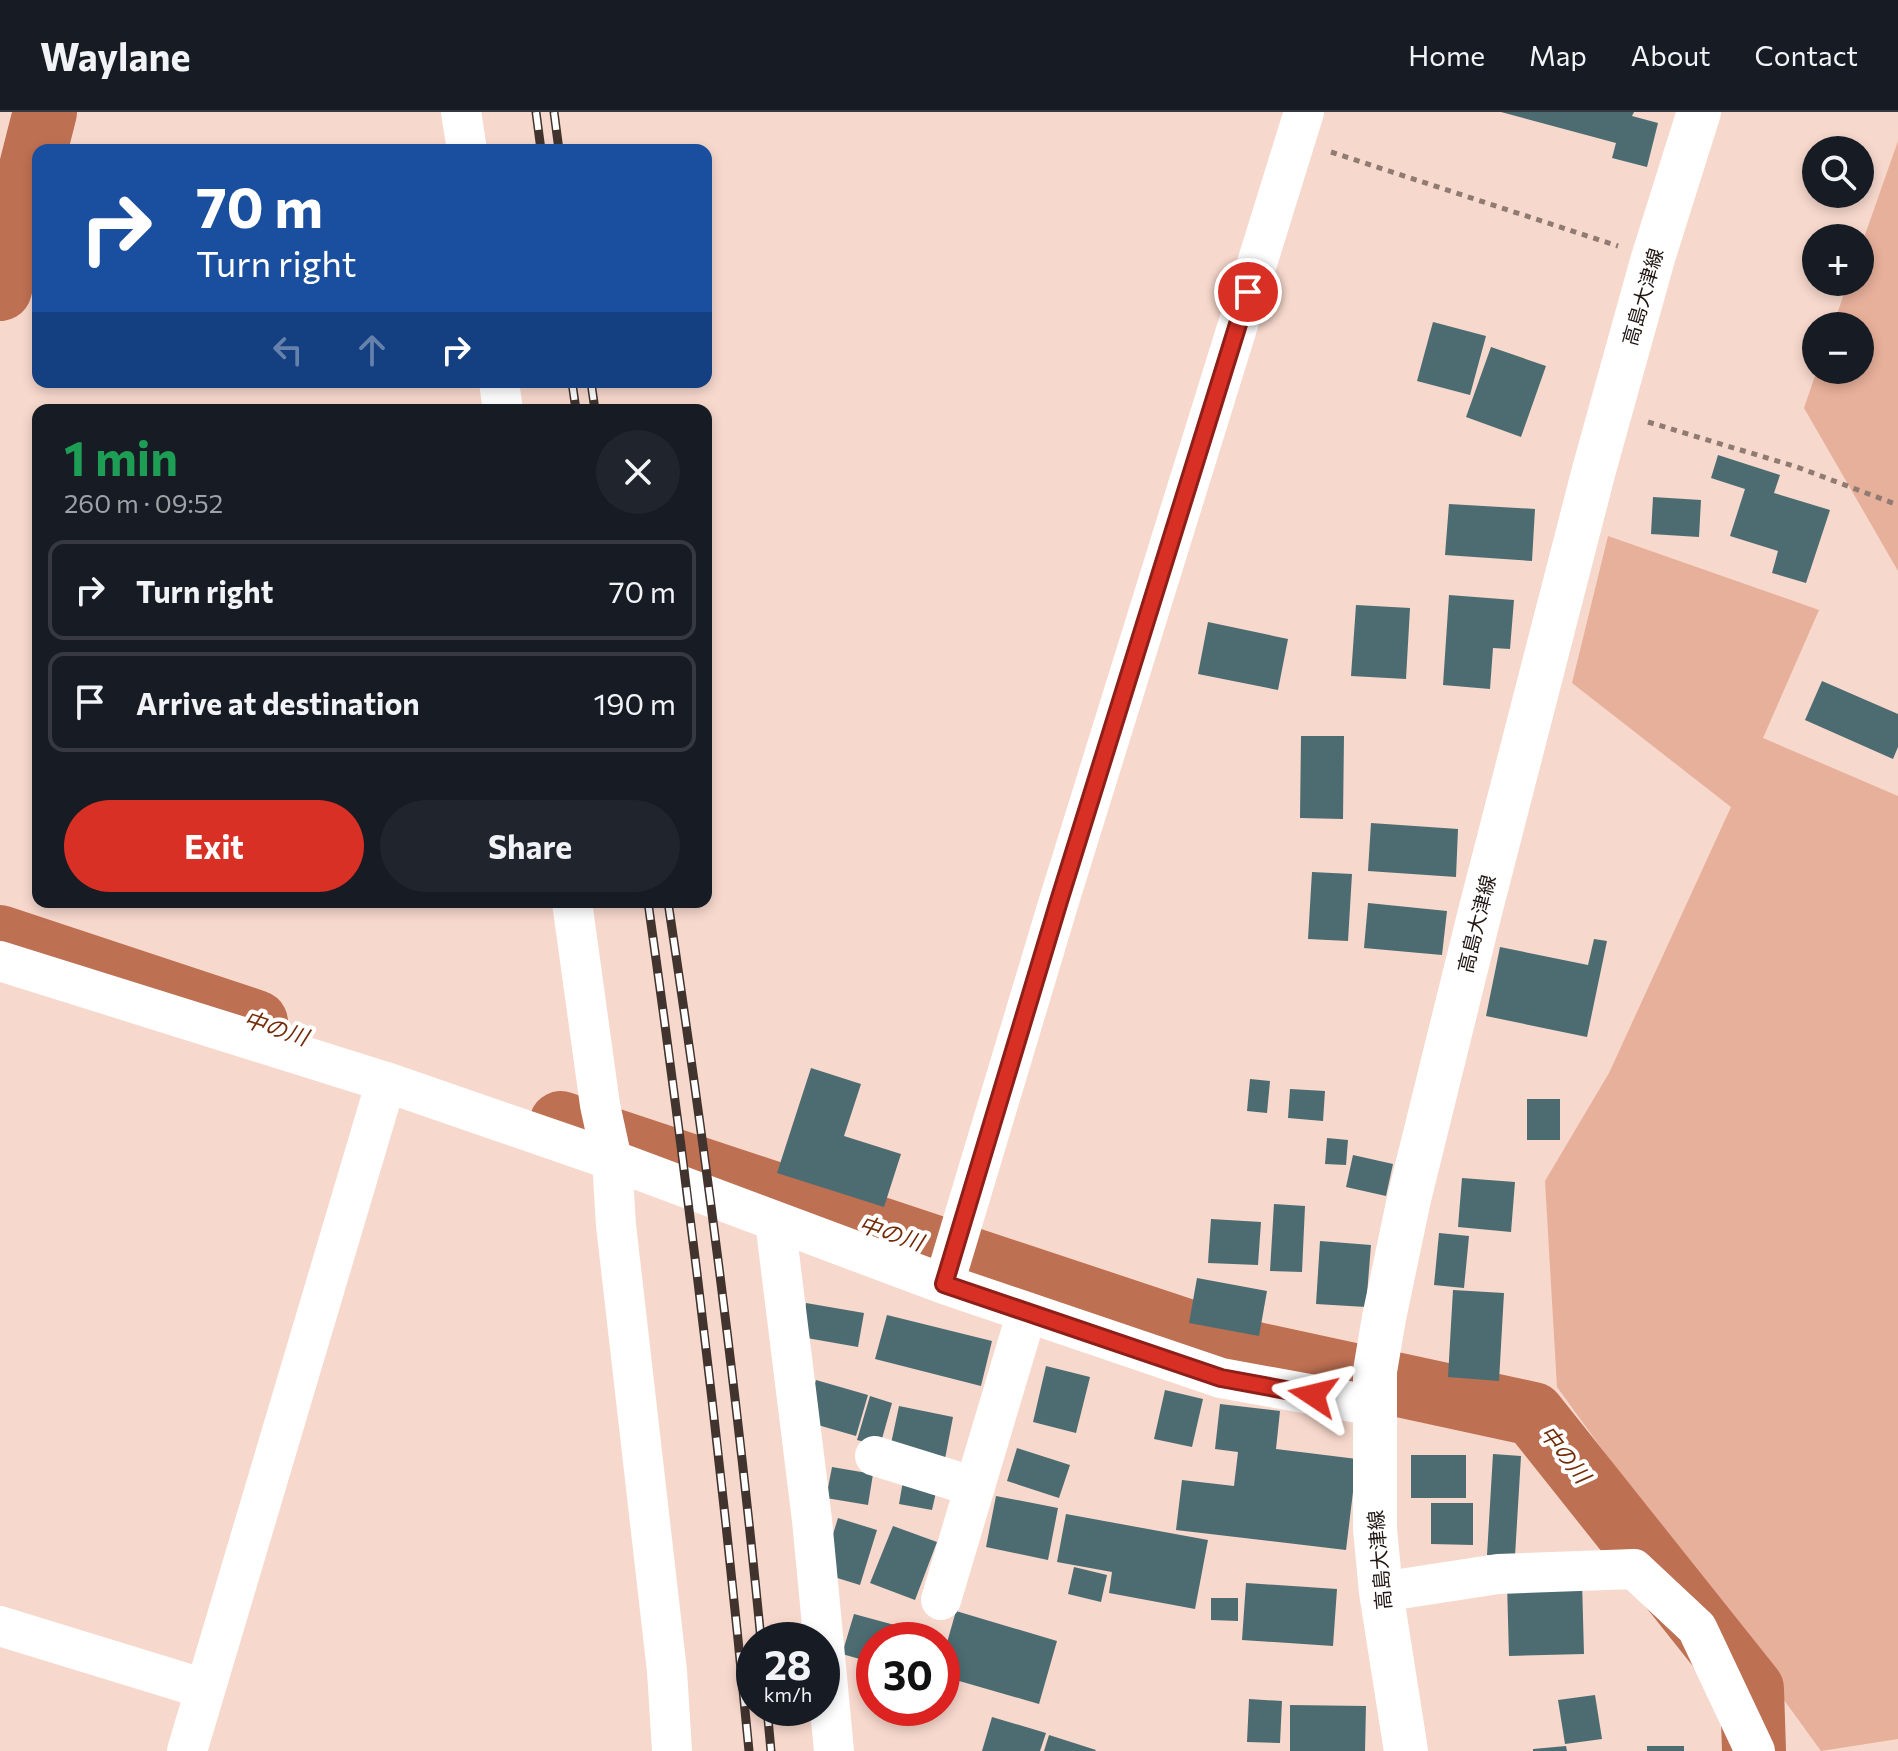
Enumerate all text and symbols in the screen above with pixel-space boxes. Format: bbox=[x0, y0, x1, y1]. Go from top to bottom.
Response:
text: Waylane bbox=[40, 32, 190, 79]
text: Home bbox=[1408, 38, 1485, 72]
text: Map bbox=[1529, 38, 1587, 72]
text: About bbox=[1631, 38, 1711, 72]
text: Contact bbox=[1755, 38, 1858, 72]
map controls bbox=[1802, 136, 1874, 384]
button: search bbox=[1802, 136, 1874, 208]
text: 70 m bbox=[196, 171, 323, 240]
icon: right bbox=[64, 176, 168, 280]
button: + bbox=[1802, 224, 1874, 296]
text: Turn right bbox=[196, 240, 357, 284]
street label: 高島大津線 bbox=[1617, 245, 1667, 348]
pin bbox=[1214, 258, 1282, 326]
icon: arrive bbox=[1226, 270, 1270, 314]
button: − bbox=[1802, 312, 1874, 384]
icon: left bbox=[266, 328, 310, 372]
icon: ahead bbox=[350, 328, 394, 372]
icon: right bbox=[434, 328, 478, 372]
text: 1 min bbox=[64, 427, 178, 486]
button: close bbox=[596, 430, 680, 514]
text: 260 m · 09:52 bbox=[64, 487, 223, 518]
icon: right bbox=[68, 568, 112, 612]
text: Turn right bbox=[136, 572, 273, 609]
text: 70 m bbox=[609, 572, 676, 609]
icon: arrive bbox=[68, 680, 112, 724]
text: Arrive at destination bbox=[136, 684, 420, 721]
text: 190 m bbox=[593, 684, 676, 721]
button: Exit bbox=[64, 800, 364, 892]
button: Share bbox=[380, 800, 680, 892]
street label: 高島大津線 bbox=[1452, 872, 1500, 975]
water label: 中の川 bbox=[241, 1004, 314, 1051]
water label: 中の川 bbox=[856, 1209, 929, 1256]
position arrow bbox=[1271, 1353, 1355, 1437]
water label: 中の川 bbox=[1534, 1419, 1598, 1490]
street label: 高島大津線 bbox=[1363, 1509, 1395, 1611]
speed limit sign: 30 bbox=[856, 1622, 960, 1726]
text: 28 bbox=[764, 1639, 812, 1688]
text: km/h bbox=[764, 1682, 812, 1706]

